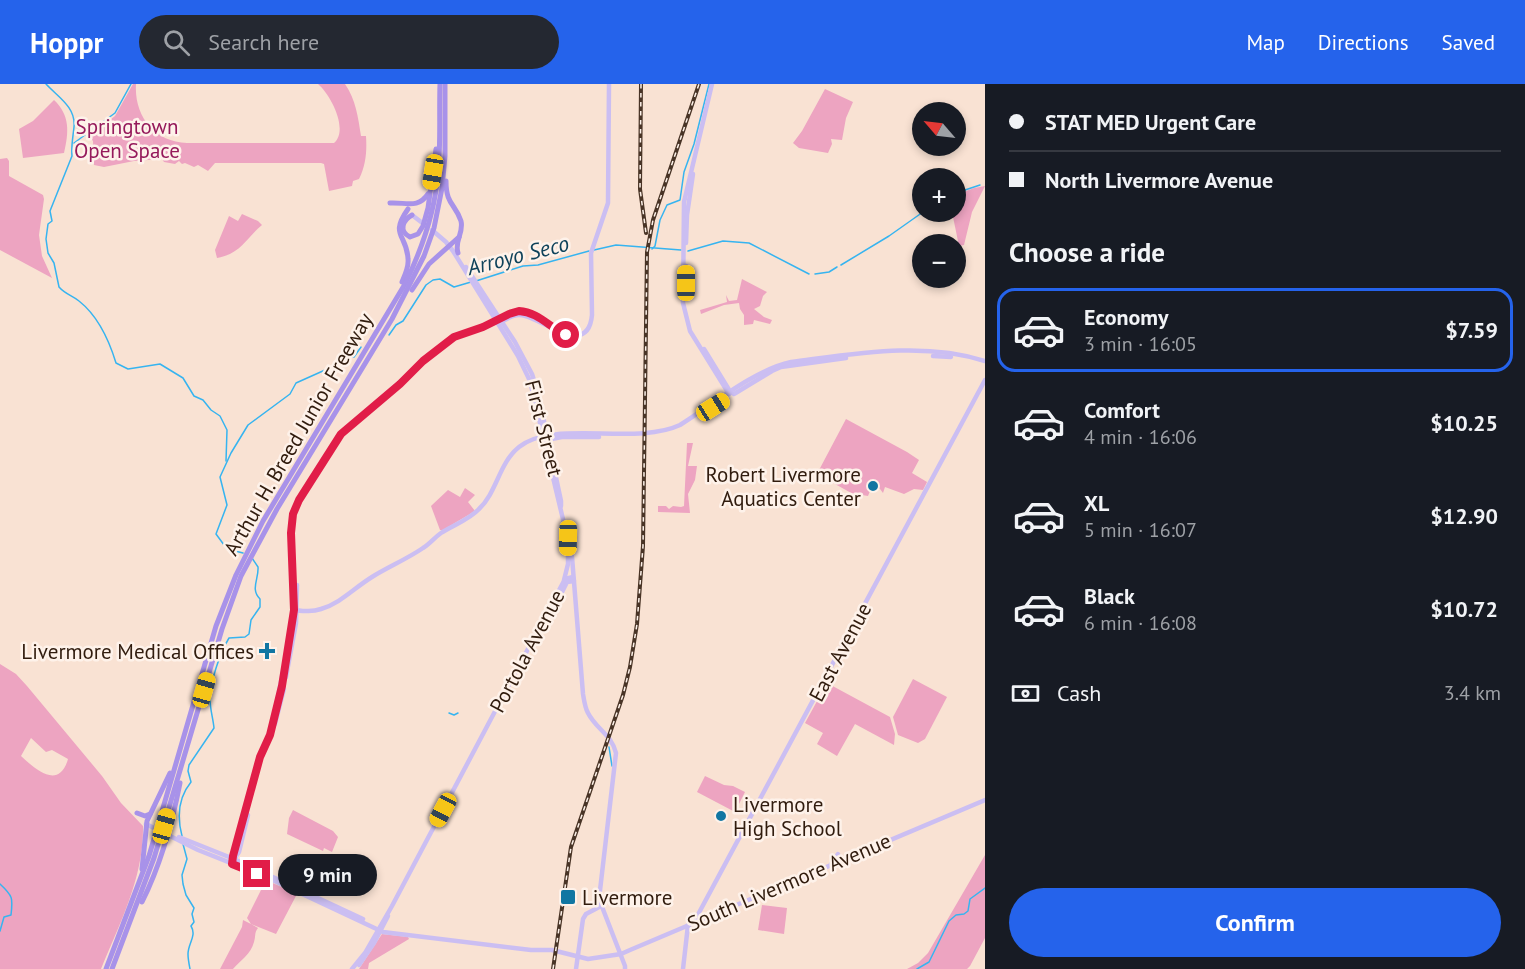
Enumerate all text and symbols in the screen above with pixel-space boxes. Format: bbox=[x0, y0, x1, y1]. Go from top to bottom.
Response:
search box bbox=[139, 15, 559, 69]
text: Hoppr bbox=[30, 24, 103, 61]
icon: search bbox=[160, 26, 193, 59]
text: Search here bbox=[208, 28, 319, 56]
text: Map bbox=[1246, 29, 1285, 56]
text: Directions bbox=[1318, 29, 1409, 56]
text: Saved bbox=[1442, 29, 1495, 56]
north arrow bbox=[912, 102, 966, 156]
map controls bbox=[912, 102, 966, 288]
text: STAT MED Urgent Care bbox=[1045, 108, 1256, 136]
park label: Springtown Open Space bbox=[74, 113, 180, 164]
car bbox=[421, 153, 445, 191]
text: North Livermore Avenue bbox=[1045, 166, 1273, 194]
button: + bbox=[912, 168, 966, 222]
water label: Arroyo Seco bbox=[463, 229, 572, 281]
button: − bbox=[912, 234, 966, 288]
text: Choose a ride bbox=[1009, 235, 1165, 269]
car bbox=[677, 265, 695, 301]
icon: car bbox=[1012, 303, 1066, 357]
text: Economy bbox=[1084, 303, 1168, 331]
street label: Arthur H. Breed Junior Freeway bbox=[217, 308, 379, 560]
text: $7.59 bbox=[1445, 316, 1498, 344]
route start bbox=[552, 321, 579, 348]
text: 3 min · 16:05 bbox=[1084, 331, 1197, 357]
street label: First Street bbox=[519, 377, 569, 479]
car bbox=[693, 390, 733, 424]
icon: car bbox=[1012, 396, 1066, 450]
text: Comfort bbox=[1084, 396, 1160, 424]
text: $10.25 bbox=[1430, 409, 1498, 437]
text: 4 min · 16:06 bbox=[1084, 424, 1197, 450]
place label: Robert Livermore Aquatics Center bbox=[705, 461, 861, 512]
marker: Robert Livermore Aquatics Center bbox=[866, 479, 880, 493]
icon: car bbox=[1012, 489, 1066, 543]
text: XL bbox=[1084, 489, 1109, 517]
text: $12.90 bbox=[1430, 502, 1498, 530]
text: 5 min · 16:07 bbox=[1084, 517, 1197, 543]
car bbox=[559, 520, 577, 556]
icon: car bbox=[1012, 582, 1066, 636]
text: Black bbox=[1084, 582, 1135, 610]
street label: Portola Avenue bbox=[483, 585, 571, 717]
text: $10.72 bbox=[1430, 595, 1498, 623]
street label: East Avenue bbox=[803, 598, 877, 706]
text: 6 min · 16:08 bbox=[1084, 610, 1197, 636]
place label: Livermore Medical Offices bbox=[21, 638, 254, 665]
marker: Livermore Medical Offices bbox=[258, 642, 276, 660]
car bbox=[190, 670, 218, 710]
icon: cash bbox=[1009, 677, 1042, 710]
text: Cash bbox=[1057, 679, 1101, 707]
text: 3.4 km bbox=[1444, 680, 1501, 706]
car bbox=[427, 790, 459, 830]
place label: Livermore High School bbox=[733, 791, 842, 842]
car bbox=[150, 806, 178, 846]
marker: Livermore High School bbox=[714, 809, 728, 823]
street label: South Livermore Avenue bbox=[683, 827, 895, 937]
callout: 9 min bbox=[278, 853, 377, 895]
route end bbox=[243, 860, 270, 887]
text: 9 min bbox=[303, 862, 352, 888]
place label: Livermore bbox=[582, 884, 672, 911]
marker: Livermore bbox=[559, 888, 577, 906]
button: Confirm bbox=[1009, 888, 1501, 957]

